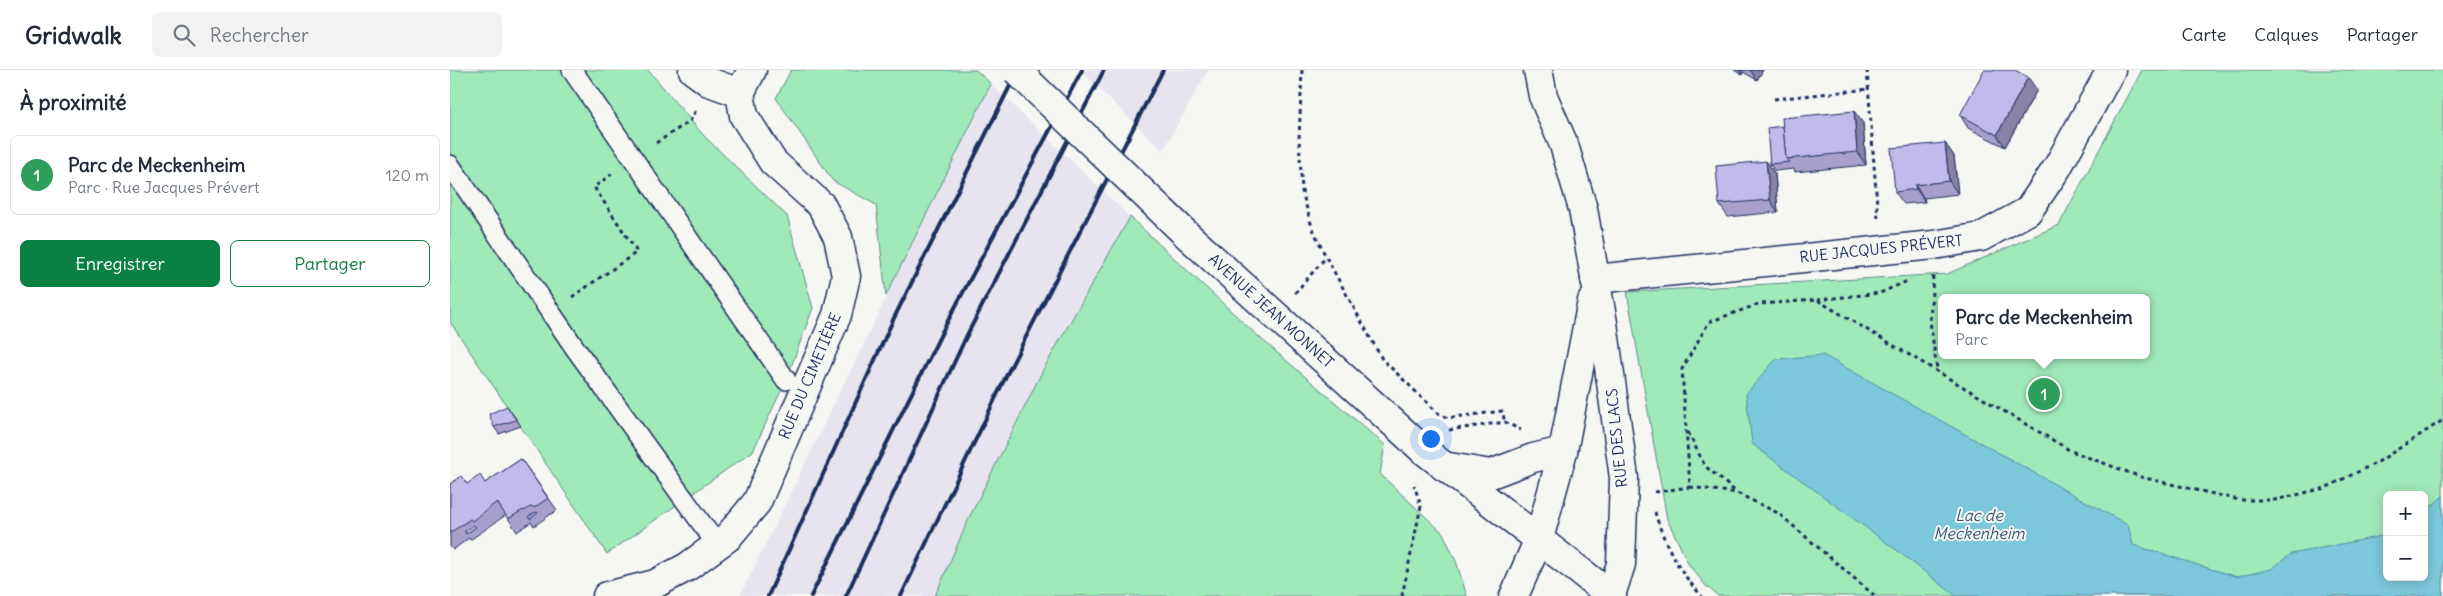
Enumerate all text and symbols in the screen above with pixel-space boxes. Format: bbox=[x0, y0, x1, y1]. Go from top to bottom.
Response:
search box bbox=[152, 12, 502, 57]
text: Gridwalk bbox=[25, 20, 122, 50]
icon: search bbox=[170, 21, 198, 49]
text: Rechercher bbox=[210, 23, 309, 47]
text: Carte bbox=[2181, 23, 2226, 46]
text: Calques bbox=[2254, 23, 2319, 46]
text: Partager bbox=[2347, 23, 2418, 46]
text: À proximité bbox=[20, 89, 127, 116]
text: Parc de Meckenheim bbox=[68, 153, 246, 177]
text: 1 bbox=[34, 165, 40, 185]
text: 120 m bbox=[386, 165, 429, 185]
text: Parc · Rue Jacques Prévert bbox=[68, 177, 259, 197]
street label: RUE JACQUES PRÉVERT bbox=[1798, 230, 1964, 267]
button: Enregistrer bbox=[20, 240, 220, 287]
button: Partager bbox=[230, 240, 430, 287]
street label: AVENUE JEAN MONNET bbox=[1205, 249, 1338, 372]
popup bbox=[1938, 294, 2150, 359]
text: Parc de Meckenheim bbox=[1955, 305, 2133, 329]
street label: RUE DU CIMETIÈRE bbox=[774, 310, 845, 442]
text: Parc bbox=[1955, 329, 1988, 349]
pin: 1 bbox=[2028, 375, 2060, 413]
street label: RUE DES LACS bbox=[1602, 388, 1631, 488]
your location bbox=[1418, 426, 1444, 452]
map controls bbox=[2383, 491, 2428, 581]
button: + bbox=[2383, 491, 2428, 536]
water label: Lac de Meckenheim bbox=[1933, 505, 2025, 543]
button: − bbox=[2383, 536, 2428, 581]

